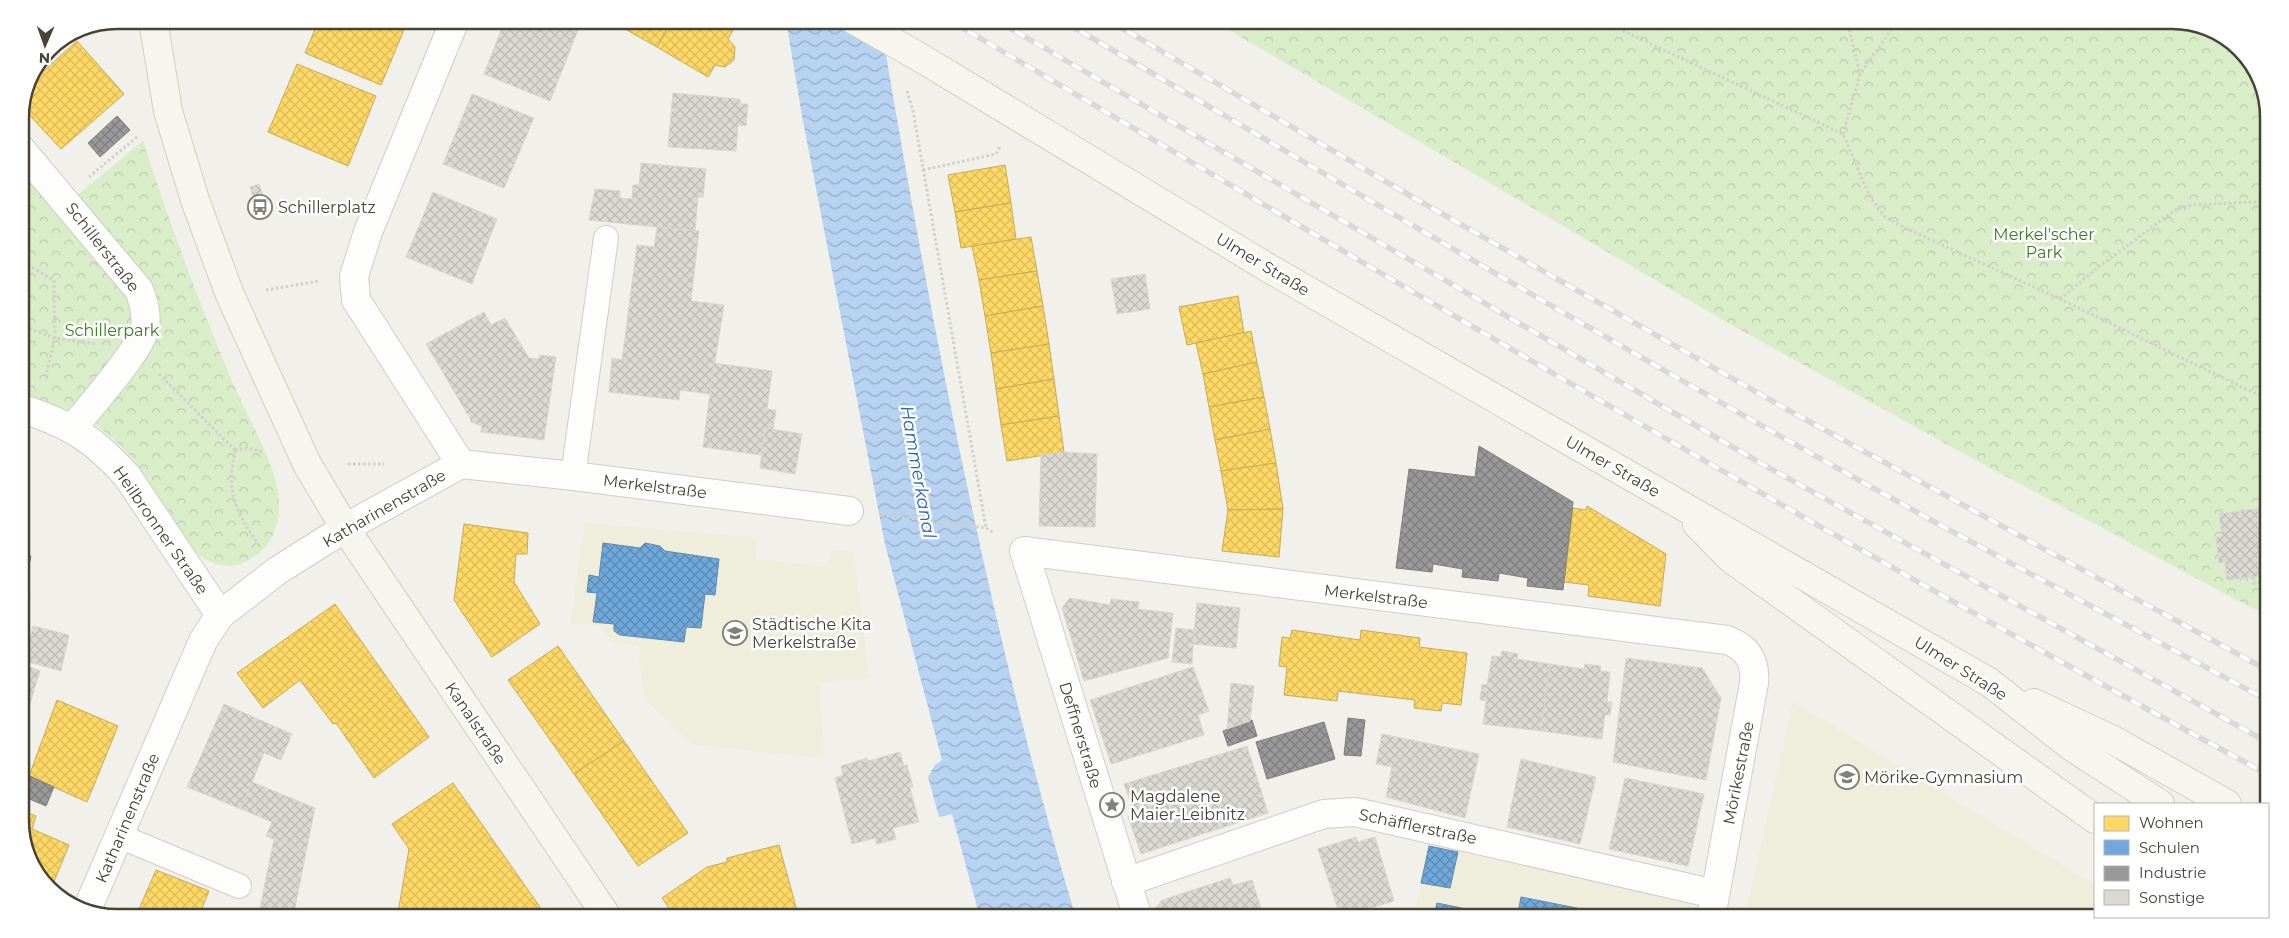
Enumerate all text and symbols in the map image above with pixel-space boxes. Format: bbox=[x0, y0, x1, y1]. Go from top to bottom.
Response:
north arrow bbox=[20, 20, 70, 70]
text: N bbox=[39, 49, 51, 67]
bus stop icon: Schillerplatz bbox=[247, 194, 273, 220]
place label: Schillerplatz bbox=[278, 198, 376, 217]
street label: Schillerstraße bbox=[62, 199, 143, 296]
park label: Merkel'scher Park bbox=[1993, 225, 2095, 262]
street label: Ulmer Straße bbox=[1212, 229, 1313, 300]
park label: Schillerpark bbox=[65, 321, 160, 340]
water label: Hammerkanal bbox=[895, 404, 941, 540]
street label: Ulmer Straße bbox=[1562, 432, 1663, 501]
street label: Heilbronner Straße bbox=[109, 463, 212, 598]
street label: Katharinenstraße bbox=[319, 465, 449, 551]
street label: Merkelstraße bbox=[602, 471, 708, 502]
street label: Merkelstraße bbox=[1323, 581, 1429, 612]
place label: Städtische Kita Merkelstraße bbox=[752, 615, 872, 652]
school or university icon: Städtische Kita Merkelstraße bbox=[722, 620, 748, 646]
street label: Ulmer Straße bbox=[1911, 632, 2011, 705]
street label: Kanalstraße bbox=[441, 679, 510, 768]
street label: Deffnerstraße bbox=[1055, 680, 1106, 791]
street label: Mörikestraße bbox=[1719, 720, 1758, 826]
street label: Katharinenstraße bbox=[92, 750, 163, 886]
school or university icon: Mörike-Gymnasium bbox=[1834, 764, 1860, 790]
place label: Mörike-Gymnasium bbox=[1864, 768, 2023, 787]
place label: Magdalene Maier-Leibnitz bbox=[1130, 787, 1245, 824]
place icon: Magdalene Maier-Leibnitz bbox=[1099, 792, 1125, 818]
legend bbox=[2094, 803, 2269, 918]
street label: Schäfflerstraße bbox=[1357, 805, 1479, 848]
text: Wohnen bbox=[2139, 813, 2204, 832]
text: Schulen bbox=[2139, 838, 2200, 857]
text: Industrie bbox=[2139, 863, 2206, 882]
text: Sonstige bbox=[2139, 888, 2205, 907]

